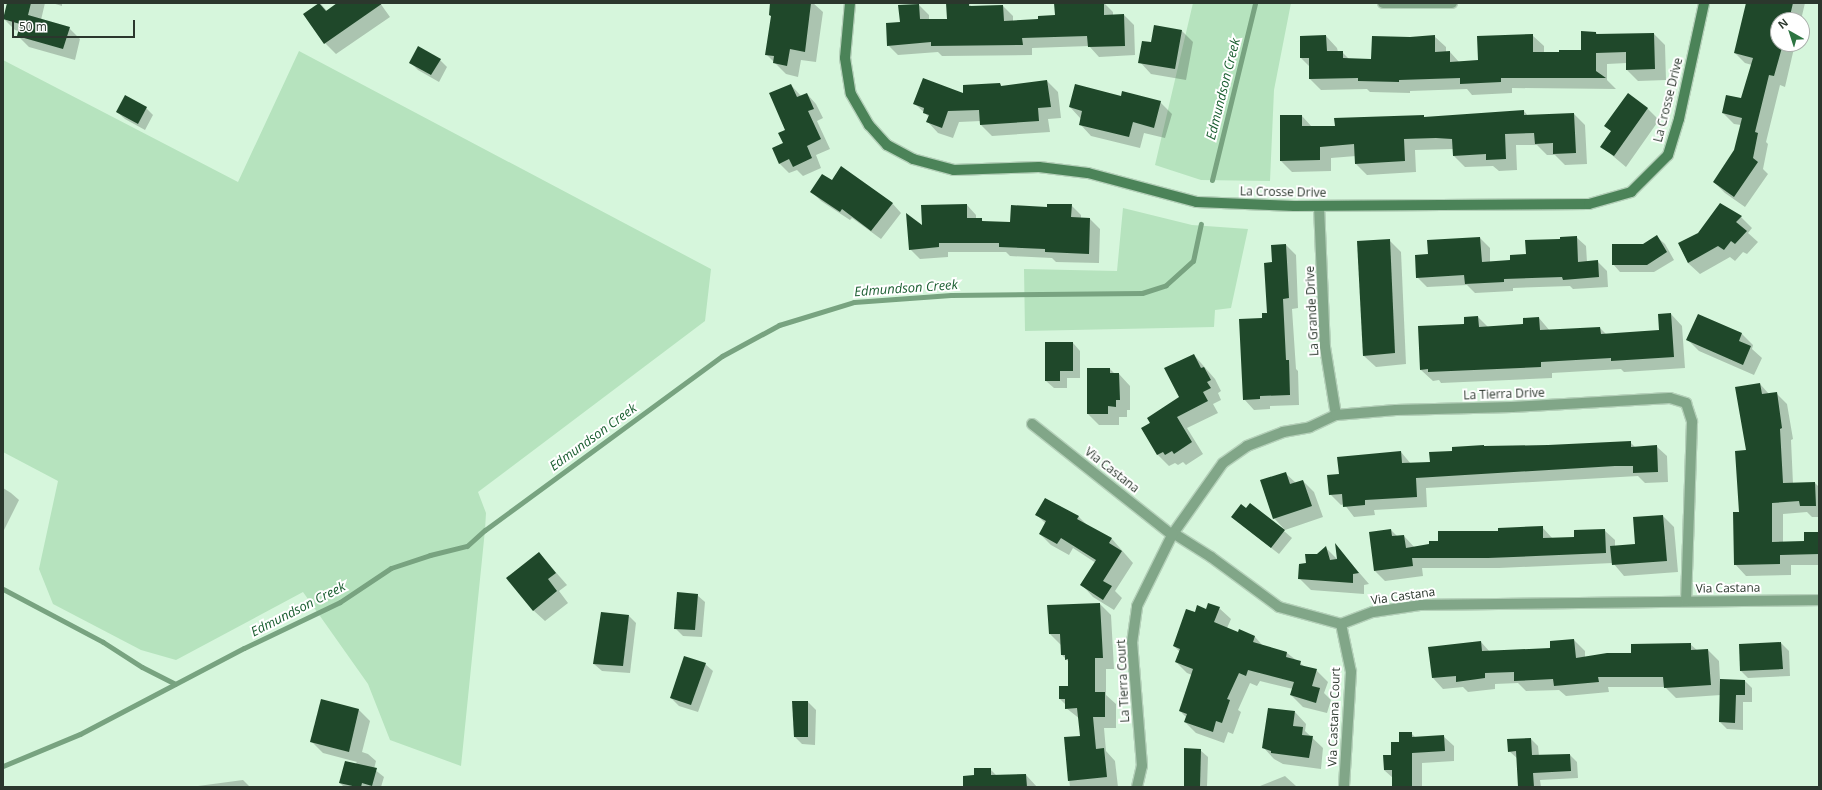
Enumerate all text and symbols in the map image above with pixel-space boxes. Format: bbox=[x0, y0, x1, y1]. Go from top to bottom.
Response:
scale bar bbox=[14, 12, 137, 38]
north arrow bbox=[1770, 12, 1810, 52]
text: N bbox=[1775, 14, 1791, 32]
text: 50 m bbox=[19, 18, 47, 35]
water label: Edmundson Creek bbox=[1203, 37, 1243, 141]
street label: La Crosse Drive bbox=[1651, 56, 1685, 144]
street label: La Crosse Drive bbox=[1240, 184, 1326, 200]
street label: La Grande Drive bbox=[1302, 266, 1322, 356]
water label: Edmundson Creek bbox=[854, 277, 958, 299]
street label: La Tierra Drive bbox=[1463, 385, 1545, 403]
water label: Edmundson Creek bbox=[546, 400, 640, 474]
street label: Via Castana bbox=[1082, 444, 1142, 496]
water label: Edmundson Creek bbox=[248, 578, 348, 640]
street label: Via Castana bbox=[1695, 580, 1761, 596]
street label: Via Castana bbox=[1370, 584, 1436, 608]
street label: La Tierra Court bbox=[1114, 639, 1132, 723]
street label: Via Castana Court bbox=[1325, 667, 1343, 767]

